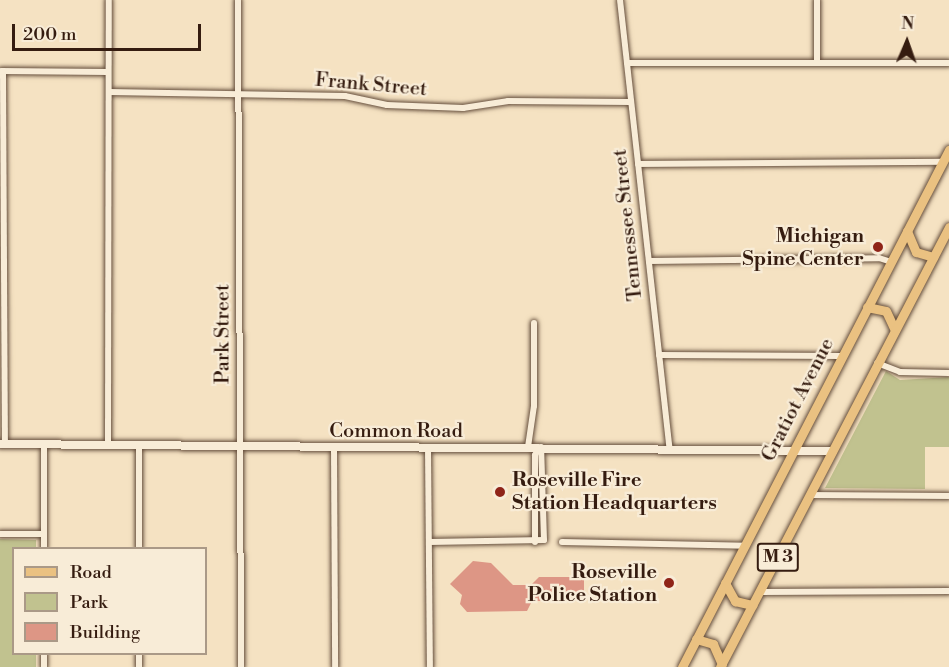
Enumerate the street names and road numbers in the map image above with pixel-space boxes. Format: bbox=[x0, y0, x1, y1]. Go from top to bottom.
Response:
street label: Frank Street bbox=[314, 68, 428, 102]
street label: Tennessee Street bbox=[608, 148, 648, 302]
street label: Park Street bbox=[211, 284, 235, 384]
street label: Gratiot Avenue bbox=[757, 334, 839, 466]
street label: Common Road bbox=[329, 419, 463, 443]
road number: M 3 bbox=[756, 542, 800, 572]

